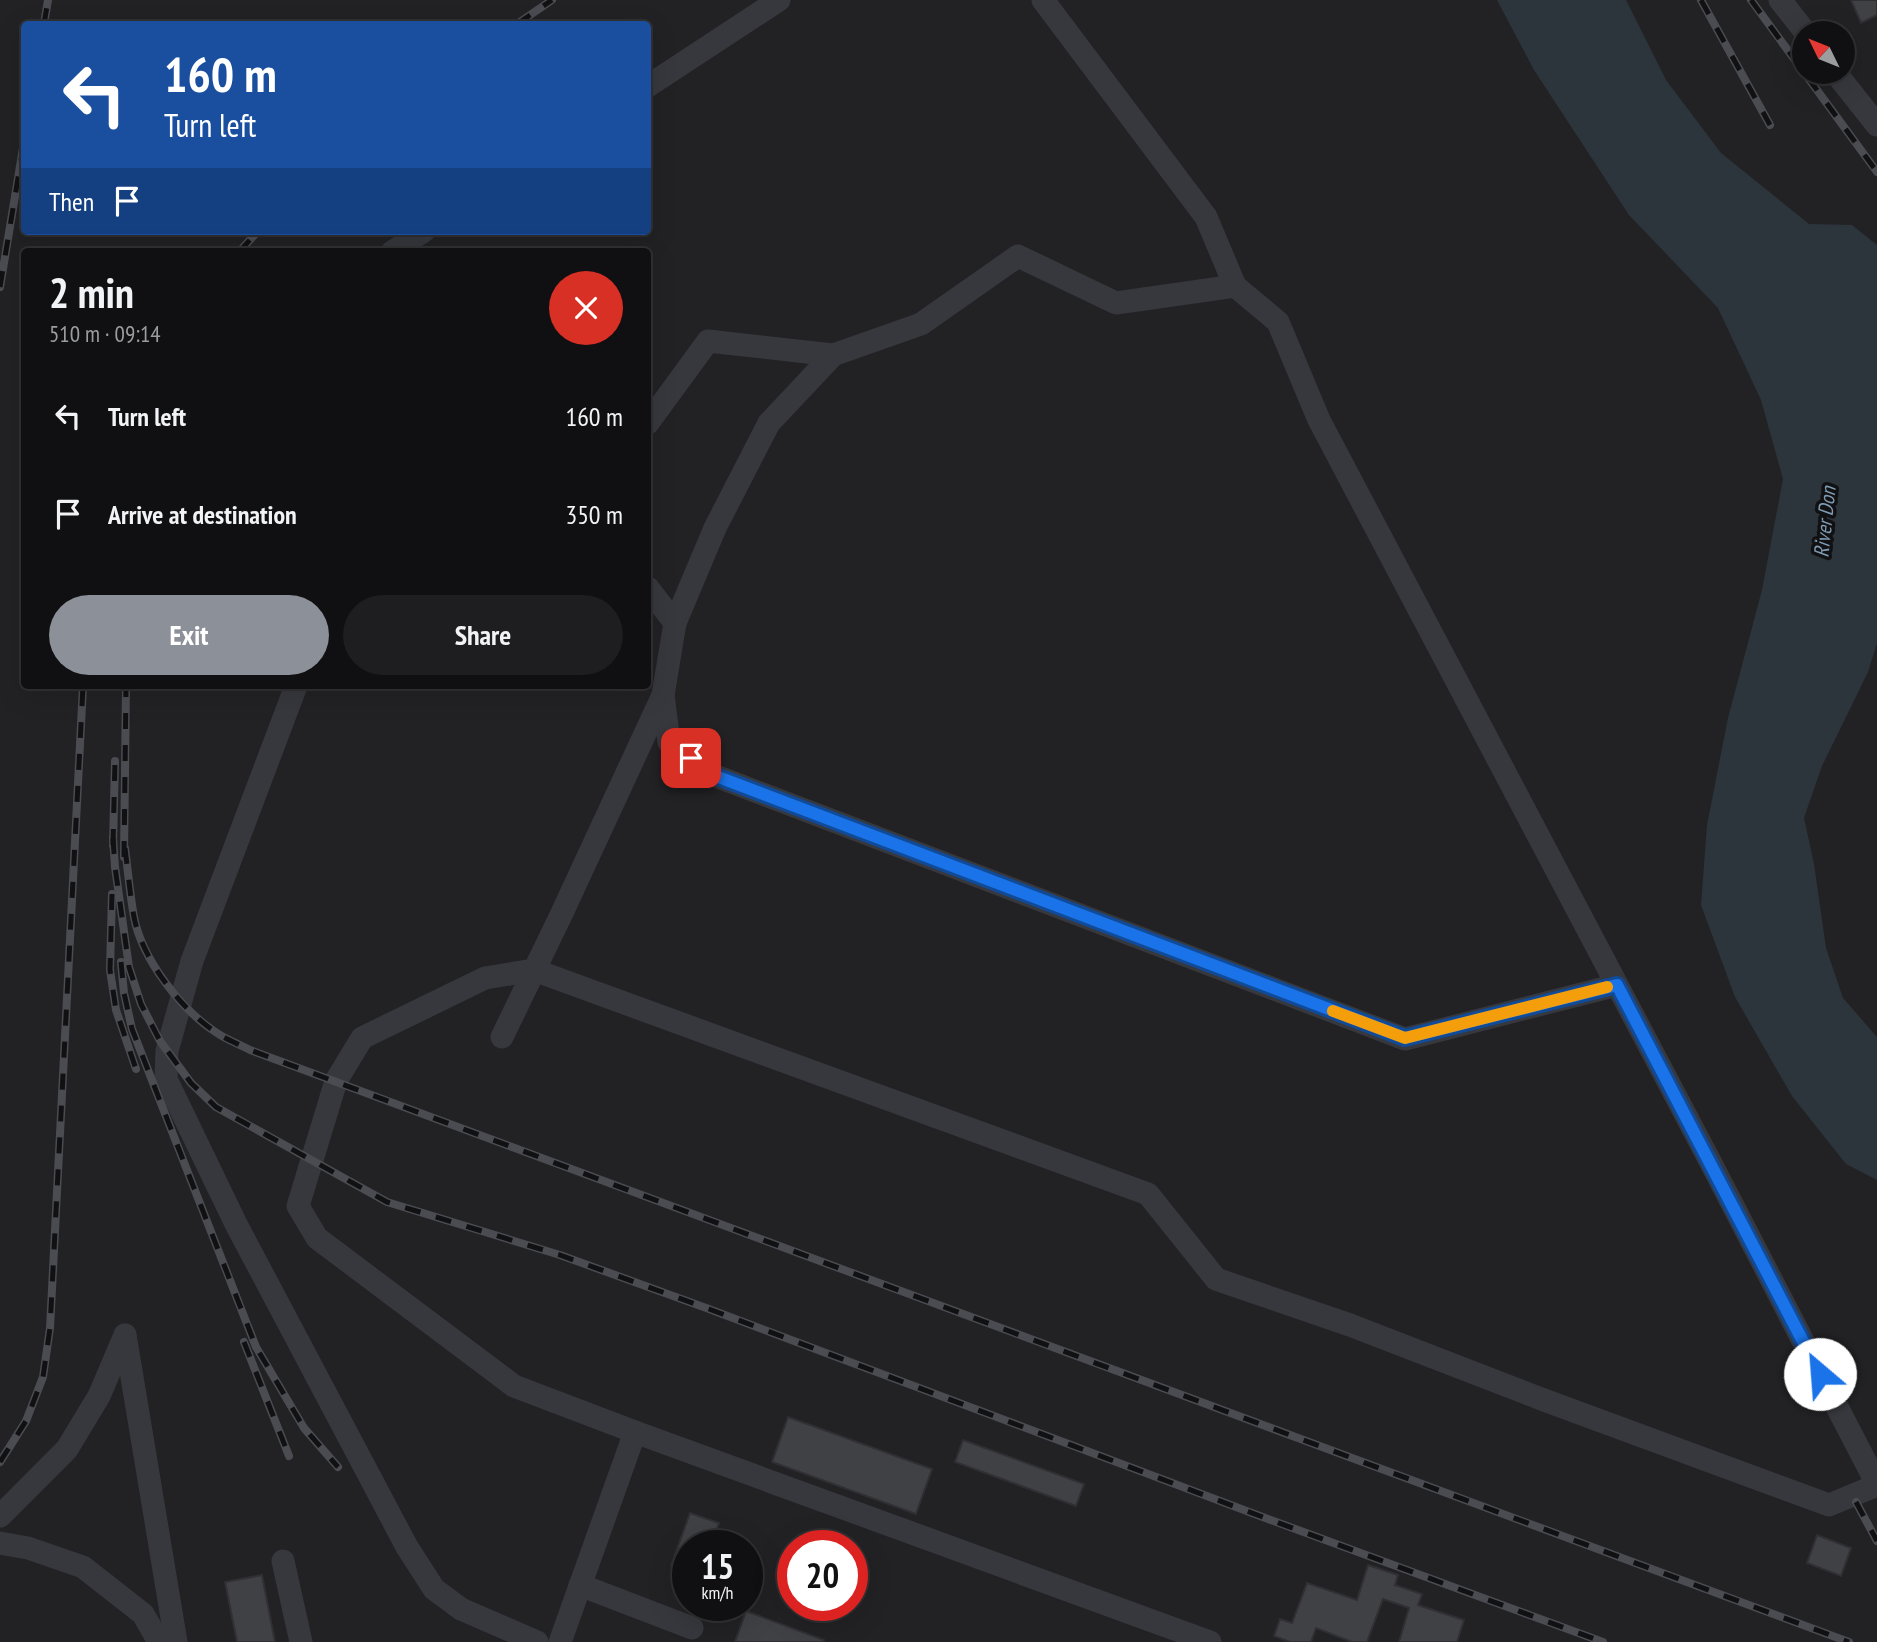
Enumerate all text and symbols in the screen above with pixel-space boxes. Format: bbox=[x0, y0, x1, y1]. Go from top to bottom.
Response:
north arrow bbox=[1792, 21, 1855, 84]
map controls bbox=[1792, 21, 1855, 84]
text: 160 m bbox=[164, 42, 277, 106]
icon: left bbox=[49, 49, 140, 140]
text: Turn left bbox=[164, 104, 256, 146]
icon: arrive bbox=[108, 182, 146, 220]
text: Then bbox=[49, 185, 94, 218]
text: 2 min bbox=[49, 265, 134, 320]
button: close bbox=[549, 271, 623, 345]
text: 510 m · 09:14 bbox=[49, 319, 161, 348]
icon: left bbox=[49, 397, 87, 435]
text: Turn left bbox=[108, 400, 186, 433]
text: 160 m bbox=[565, 400, 623, 433]
water label: River Don bbox=[1807, 483, 1842, 559]
icon: arrive bbox=[49, 495, 87, 533]
text: Arrive at destination bbox=[108, 498, 297, 531]
text: 350 m bbox=[565, 498, 623, 531]
button: Exit bbox=[49, 595, 329, 675]
button: Share bbox=[343, 595, 623, 675]
pin bbox=[661, 728, 721, 788]
icon: arrive bbox=[672, 739, 710, 777]
position arrow bbox=[1783, 1337, 1857, 1411]
speed limit sign: 20 bbox=[777, 1530, 868, 1621]
text: 15 bbox=[701, 1543, 734, 1589]
text: km/h bbox=[702, 1581, 733, 1604]

